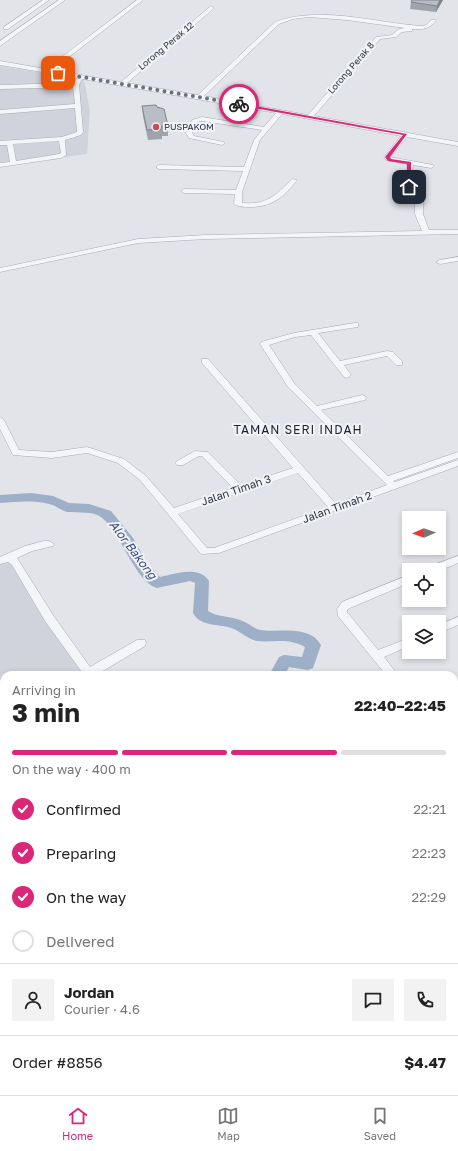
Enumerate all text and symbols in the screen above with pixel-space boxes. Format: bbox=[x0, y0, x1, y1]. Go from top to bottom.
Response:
street label: Lorong Perak 12 bbox=[136, 19, 196, 72]
street label: Lorong Perak 8 bbox=[325, 40, 376, 96]
pin bbox=[41, 56, 75, 90]
icon: bag bbox=[47, 62, 69, 84]
courier bbox=[219, 84, 259, 124]
icon: bike bbox=[228, 93, 250, 115]
place label: PUSPAKOM bbox=[164, 121, 214, 132]
marker: PUSPAKOM bbox=[151, 122, 161, 132]
pin bbox=[392, 170, 426, 204]
icon: home bbox=[398, 176, 420, 198]
district label: TAMAN SERI INDAH bbox=[233, 422, 363, 437]
street label: Jalan Timah 3 bbox=[199, 471, 273, 508]
street label: Jalan Timah 2 bbox=[300, 488, 373, 525]
north arrow bbox=[402, 511, 446, 555]
map controls bbox=[402, 511, 446, 659]
water label: Alor Bakong bbox=[106, 517, 161, 583]
button: locate bbox=[402, 563, 446, 607]
button: layers bbox=[402, 615, 446, 659]
text: Arriving in bbox=[12, 682, 76, 698]
text: 22:40–22:45 bbox=[354, 696, 446, 714]
text: 3 min bbox=[12, 697, 80, 728]
text: On the way · 400 m bbox=[12, 761, 131, 777]
icon: check bbox=[12, 798, 34, 820]
text: Confirmed bbox=[46, 800, 121, 818]
text: 22:21 bbox=[413, 801, 446, 817]
icon: check bbox=[12, 842, 34, 864]
text: Preparing bbox=[46, 844, 116, 862]
text: 22:23 bbox=[412, 845, 446, 861]
icon: check bbox=[12, 886, 34, 908]
text: On the way bbox=[46, 888, 126, 906]
text: 22:29 bbox=[412, 889, 446, 905]
text: Delivered bbox=[46, 932, 114, 950]
button: person bbox=[12, 979, 54, 1021]
button: chat bbox=[352, 979, 394, 1021]
button: phone bbox=[404, 979, 446, 1021]
text: Jordan bbox=[64, 983, 114, 1001]
text: Courier · 4.6 bbox=[64, 1001, 140, 1017]
text: Order #8856 bbox=[12, 1053, 103, 1071]
text: $4.47 bbox=[404, 1053, 446, 1071]
tab: Home bbox=[62, 1105, 93, 1142]
tab: Map bbox=[217, 1105, 240, 1142]
tab: Saved bbox=[364, 1105, 396, 1142]

